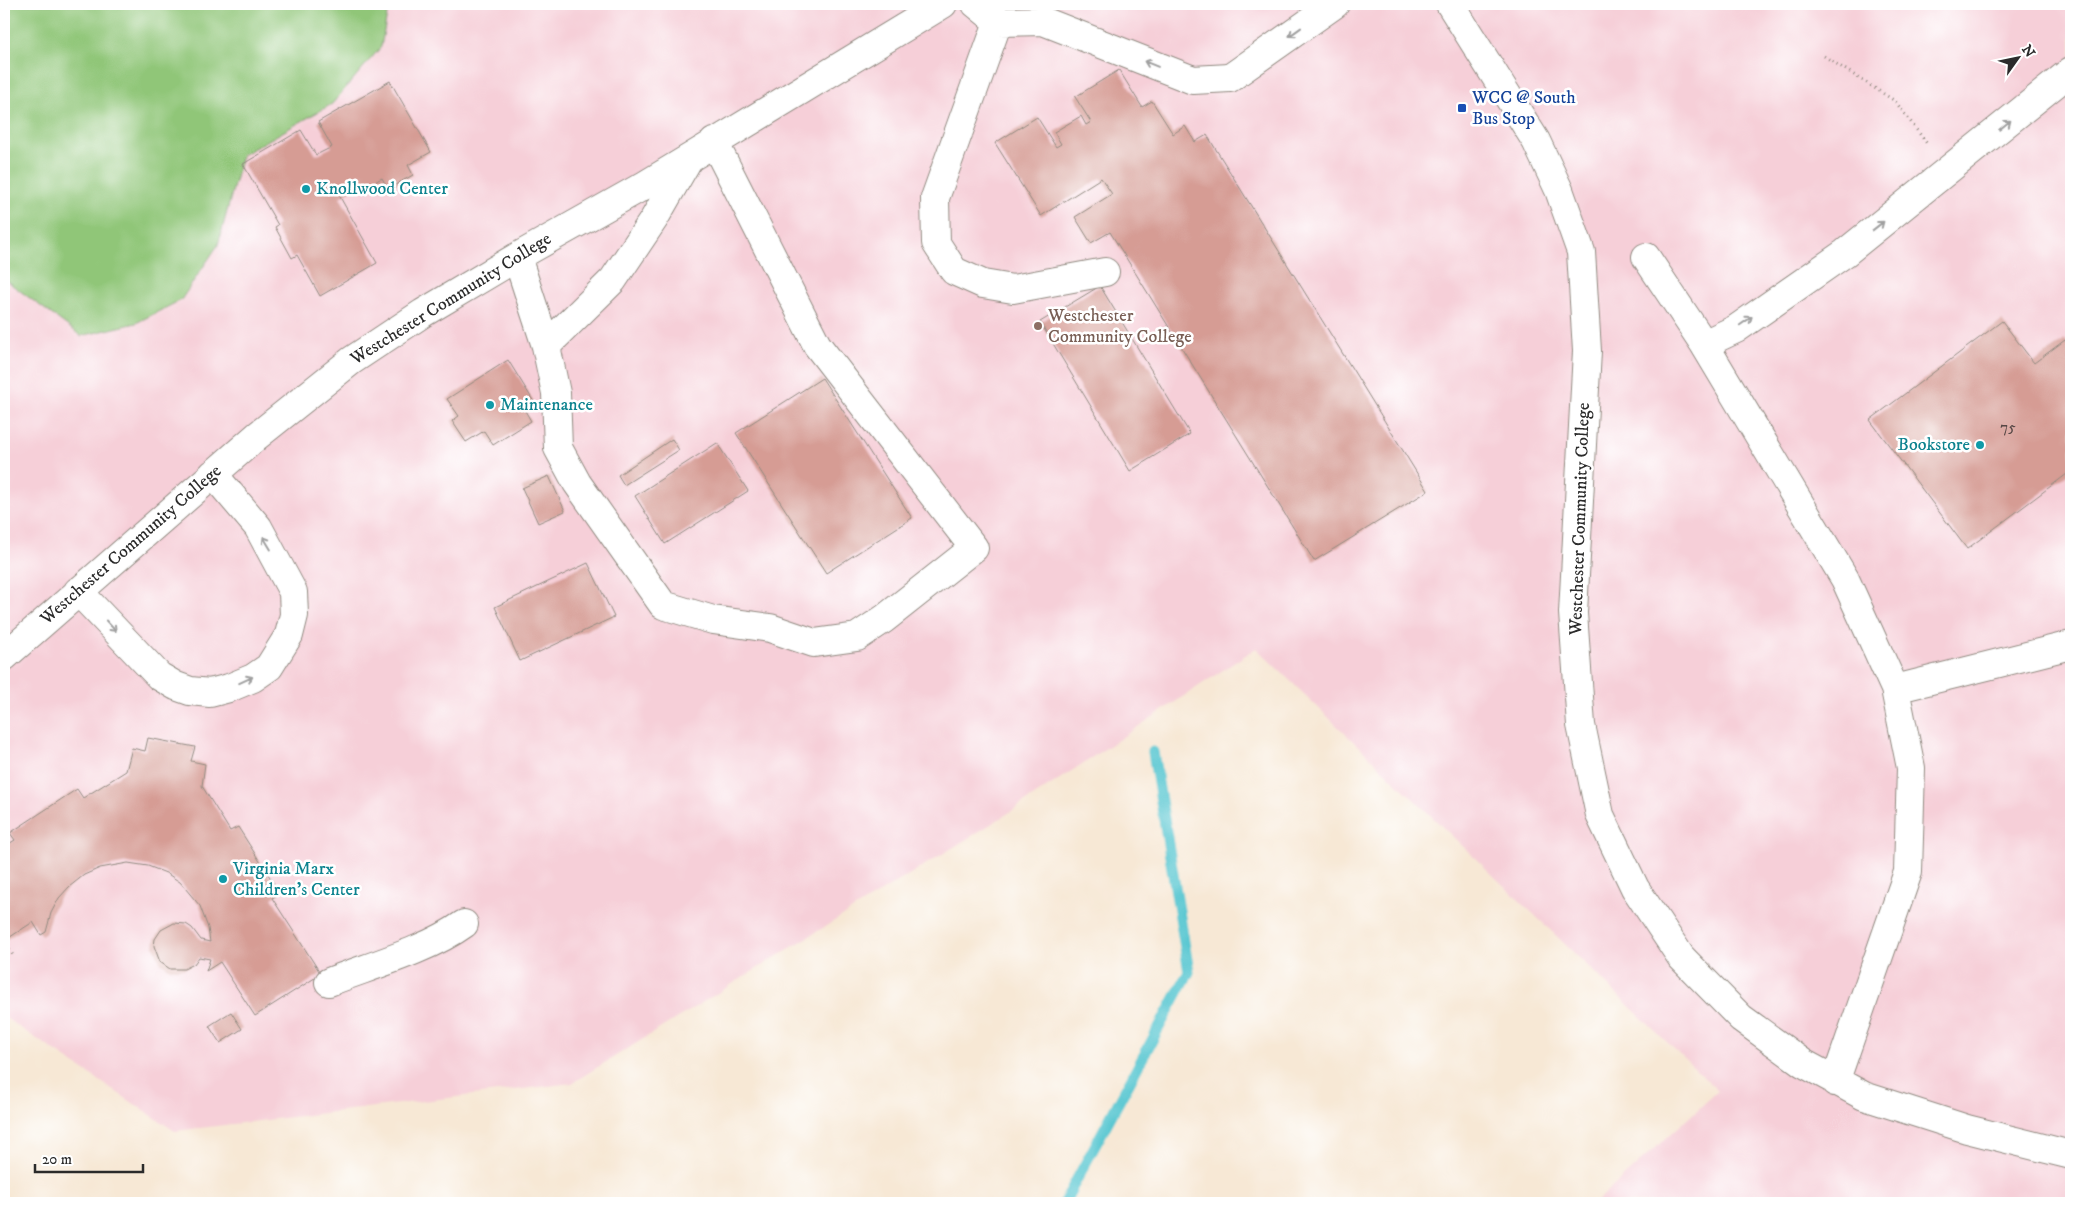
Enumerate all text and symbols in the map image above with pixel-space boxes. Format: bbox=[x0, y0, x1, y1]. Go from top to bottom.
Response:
one-way arrow bbox=[1288, 27, 1302, 37]
north arrow bbox=[1992, 32, 2042, 82]
text: N bbox=[2017, 42, 2039, 62]
one-way arrow bbox=[1144, 59, 1159, 68]
place label: WCC @ South Bus Stop bbox=[1471, 87, 1576, 130]
marker: WCC @ South Bus Stop bbox=[1456, 102, 1468, 114]
one-way arrow bbox=[1999, 119, 2012, 130]
place label: Knollwood Center bbox=[316, 178, 448, 200]
marker: Knollwood Center bbox=[300, 183, 312, 195]
one-way arrow bbox=[1871, 221, 1884, 232]
street label: Westchester Community College bbox=[346, 228, 556, 371]
place label: Westchester Community College bbox=[1047, 305, 1192, 348]
one-way arrow bbox=[1739, 316, 1753, 326]
marker: Westchester Community College bbox=[1032, 320, 1044, 332]
place label: Maintenance bbox=[500, 394, 593, 416]
marker: Maintenance bbox=[484, 399, 496, 411]
street label: Westchester Community College bbox=[1565, 402, 1595, 637]
house number: 75 bbox=[2000, 418, 2016, 437]
place label: Bookstore bbox=[1898, 434, 1970, 456]
marker: Bookstore bbox=[1974, 439, 1986, 451]
street label: Westchester Community College bbox=[35, 460, 226, 630]
one-way arrow bbox=[262, 537, 272, 551]
one-way arrow bbox=[105, 620, 117, 633]
one-way arrow bbox=[239, 675, 254, 685]
place label: Virginia Marx Children's Center bbox=[232, 858, 360, 901]
marker: Virginia Marx Children's Center bbox=[217, 873, 229, 885]
scale bar bbox=[35, 1142, 142, 1174]
text: 20 m bbox=[42, 1150, 72, 1169]

